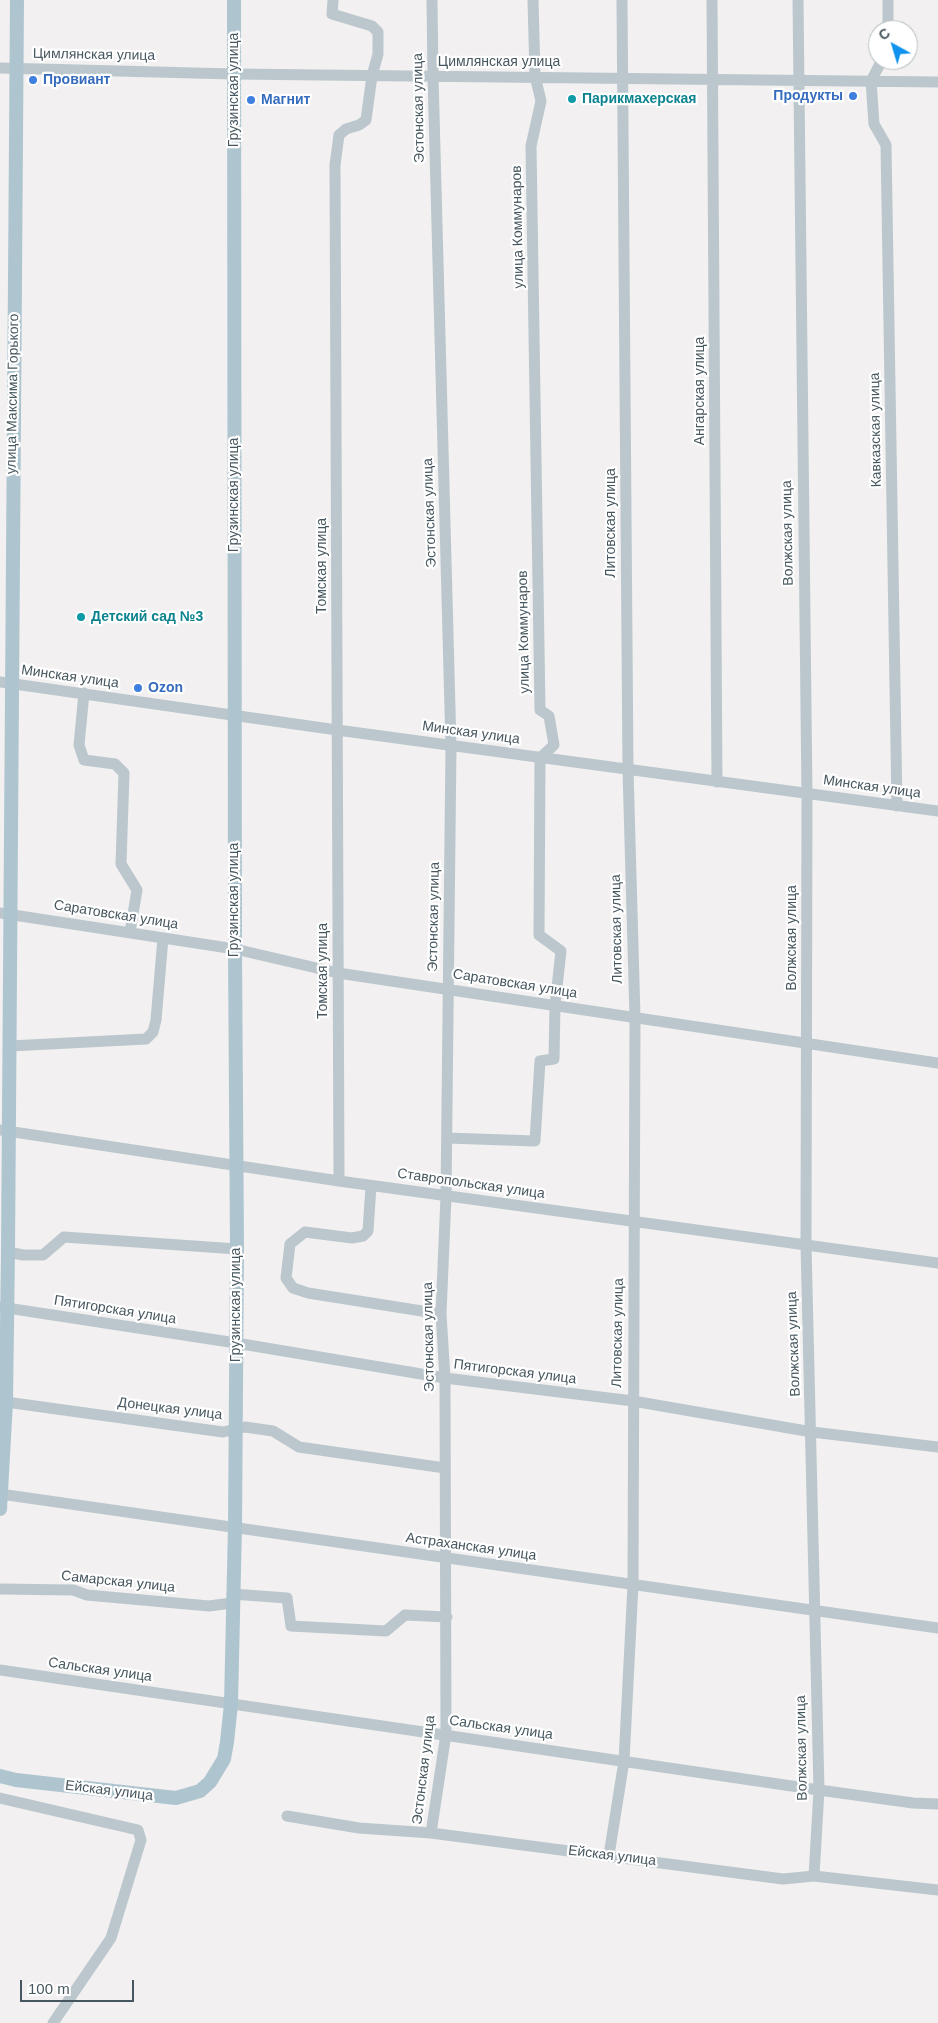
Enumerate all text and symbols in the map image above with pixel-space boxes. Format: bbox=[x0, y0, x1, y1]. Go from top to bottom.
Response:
north arrow bbox=[868, 20, 918, 70]
text: С bbox=[875, 25, 893, 44]
street label: Грузинская улица bbox=[226, 33, 242, 147]
street label: Цимлянская улица bbox=[33, 46, 155, 64]
street label: Эстонская улица bbox=[410, 53, 428, 163]
street label: Цимлянская улица bbox=[438, 54, 560, 70]
place label: Провиант bbox=[43, 72, 110, 88]
marker: Провиант bbox=[27, 74, 39, 86]
place label: Продукты bbox=[773, 88, 843, 104]
marker: Продукты bbox=[847, 90, 859, 102]
place label: Парикмахерская bbox=[582, 91, 696, 107]
place label: Магнит bbox=[261, 92, 310, 108]
marker: Парикмахерская bbox=[566, 93, 578, 105]
marker: Магнит bbox=[245, 94, 257, 106]
street label: улица Коммунаров bbox=[509, 165, 527, 289]
street label: улица Максима Горького bbox=[3, 314, 23, 474]
street label: Ангарская улица bbox=[692, 337, 708, 445]
street label: Кавказская улица bbox=[867, 372, 885, 488]
street label: Грузинская улица bbox=[226, 438, 242, 552]
street label: Эстонская улица bbox=[420, 458, 440, 568]
street label: Литовская улица bbox=[603, 468, 619, 578]
street label: Волжская улица bbox=[779, 480, 797, 586]
street label: Томская улица bbox=[314, 518, 330, 614]
street label: улица Коммунаров bbox=[515, 570, 533, 694]
place label: Детский сад №3 bbox=[91, 609, 203, 625]
marker: Детский сад №3 bbox=[75, 611, 87, 623]
street label: Минская улица bbox=[20, 662, 120, 692]
place label: Ozon bbox=[148, 680, 183, 696]
marker: Ozon bbox=[132, 682, 144, 694]
street label: Минская улица bbox=[421, 718, 521, 748]
street label: Минская улица bbox=[822, 772, 922, 802]
street label: Грузинская улица bbox=[226, 843, 242, 957]
street label: Эстонская улица bbox=[425, 862, 443, 972]
street label: Литовская улица bbox=[608, 874, 626, 984]
street label: Волжская улица bbox=[784, 885, 800, 991]
street label: Саратовская улица bbox=[53, 897, 179, 933]
street label: Томская улица bbox=[315, 923, 331, 1019]
street label: Саратовская улица bbox=[452, 966, 578, 1002]
street label: Ставропольская улица bbox=[396, 1165, 546, 1203]
street label: Грузинская улица bbox=[228, 1248, 244, 1362]
street label: Литовская улица bbox=[609, 1278, 627, 1388]
street label: Эстонская улица bbox=[420, 1282, 438, 1392]
street label: Волжская улица bbox=[784, 1291, 804, 1397]
street label: Пятигорская улица bbox=[53, 1292, 177, 1328]
street label: Пятигорская улица bbox=[453, 1356, 577, 1388]
street label: Донецкая улица bbox=[117, 1394, 223, 1424]
street label: Астраханская улица bbox=[405, 1530, 537, 1564]
street label: Самарская улица bbox=[60, 1568, 176, 1596]
street label: Сальская улица bbox=[47, 1654, 153, 1686]
street label: Волжская улица bbox=[793, 1695, 811, 1801]
street label: Сальская улица bbox=[448, 1712, 554, 1744]
street label: Эстонская улица bbox=[409, 1714, 439, 1826]
street label: Ейская улица bbox=[64, 1777, 154, 1805]
street label: Ейская улица bbox=[567, 1842, 657, 1870]
scale bar bbox=[22, 1970, 136, 2002]
text: 100 m bbox=[28, 1980, 70, 1997]

